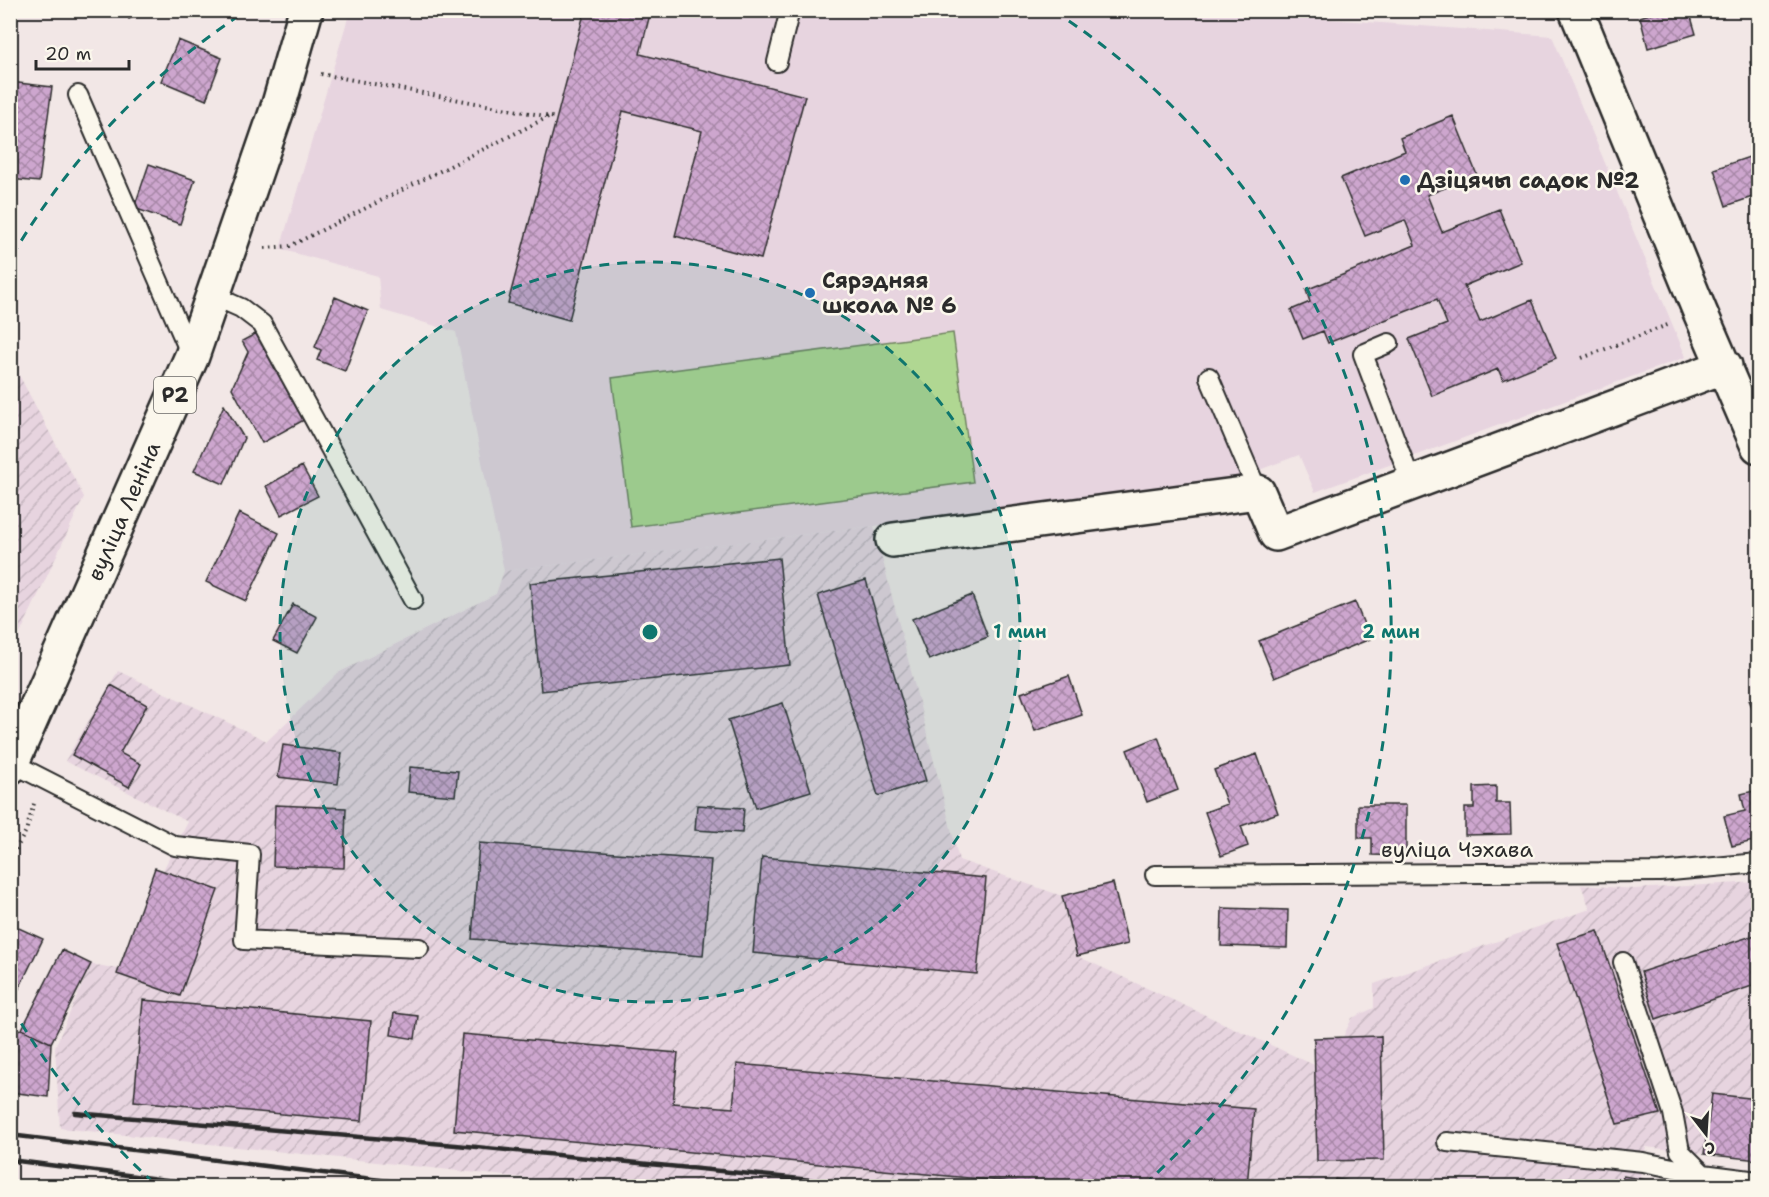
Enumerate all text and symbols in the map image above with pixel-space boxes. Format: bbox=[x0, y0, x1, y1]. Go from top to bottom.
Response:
scale bar bbox=[36, 33, 129, 71]
text: 20 m bbox=[45, 42, 91, 66]
place label: Дзіцячы садок №2 bbox=[1417, 166, 1639, 195]
marker: Дзіцячы садок №2 bbox=[1398, 173, 1412, 187]
place label: Сярэдняя школа № 6 bbox=[822, 266, 957, 320]
marker: Сярэдняя школа № 6 bbox=[803, 286, 817, 300]
road number: Р2 bbox=[154, 377, 196, 413]
street label: вуліца Леніна bbox=[80, 437, 167, 585]
text: 1 мин bbox=[993, 620, 1047, 644]
text: 2 мин bbox=[1362, 620, 1420, 644]
centre of rings bbox=[640, 622, 660, 642]
street label: вуліца Чэхава bbox=[1381, 835, 1533, 864]
north arrow bbox=[1676, 1104, 1736, 1164]
text: С bbox=[1702, 1136, 1718, 1159]

